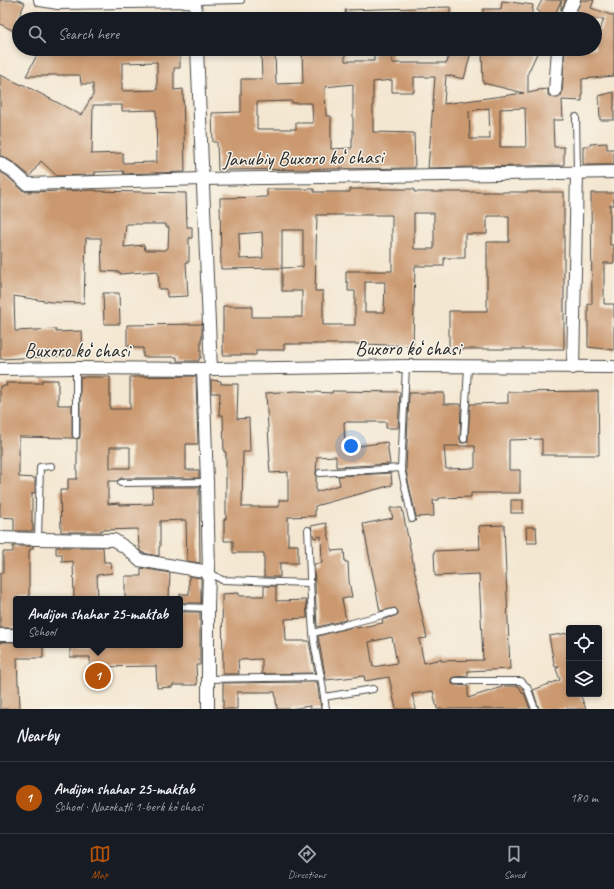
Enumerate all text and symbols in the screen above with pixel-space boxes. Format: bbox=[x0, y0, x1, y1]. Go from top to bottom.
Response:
search box bbox=[12, 12, 602, 56]
icon: search bbox=[26, 23, 48, 45]
text: Search here bbox=[58, 25, 119, 44]
street label: Janubiy Buxoro koʻchasi bbox=[222, 144, 386, 172]
street label: Buxoro koʻchasi bbox=[355, 336, 463, 361]
street label: Buxoro koʻchasi bbox=[24, 338, 132, 363]
your location bbox=[341, 436, 361, 456]
popup bbox=[13, 596, 183, 648]
text: Andijon shahar 25-maktab bbox=[28, 605, 168, 624]
text: School bbox=[28, 624, 56, 640]
map controls bbox=[566, 625, 602, 697]
button: locate bbox=[566, 625, 602, 661]
pin: 1 bbox=[85, 661, 111, 691]
button: layers bbox=[566, 661, 602, 697]
text: Nearby bbox=[16, 725, 59, 746]
text: Andijon shahar 25-maktab bbox=[54, 780, 195, 799]
text: 1 bbox=[26, 790, 32, 806]
text: 180 m bbox=[570, 790, 598, 806]
text: School · Nazokatli 1-berk koʻchasi bbox=[54, 799, 203, 815]
tab: Map bbox=[89, 843, 111, 881]
tab: Directions bbox=[288, 843, 326, 881]
tab: Saved bbox=[503, 843, 525, 881]

